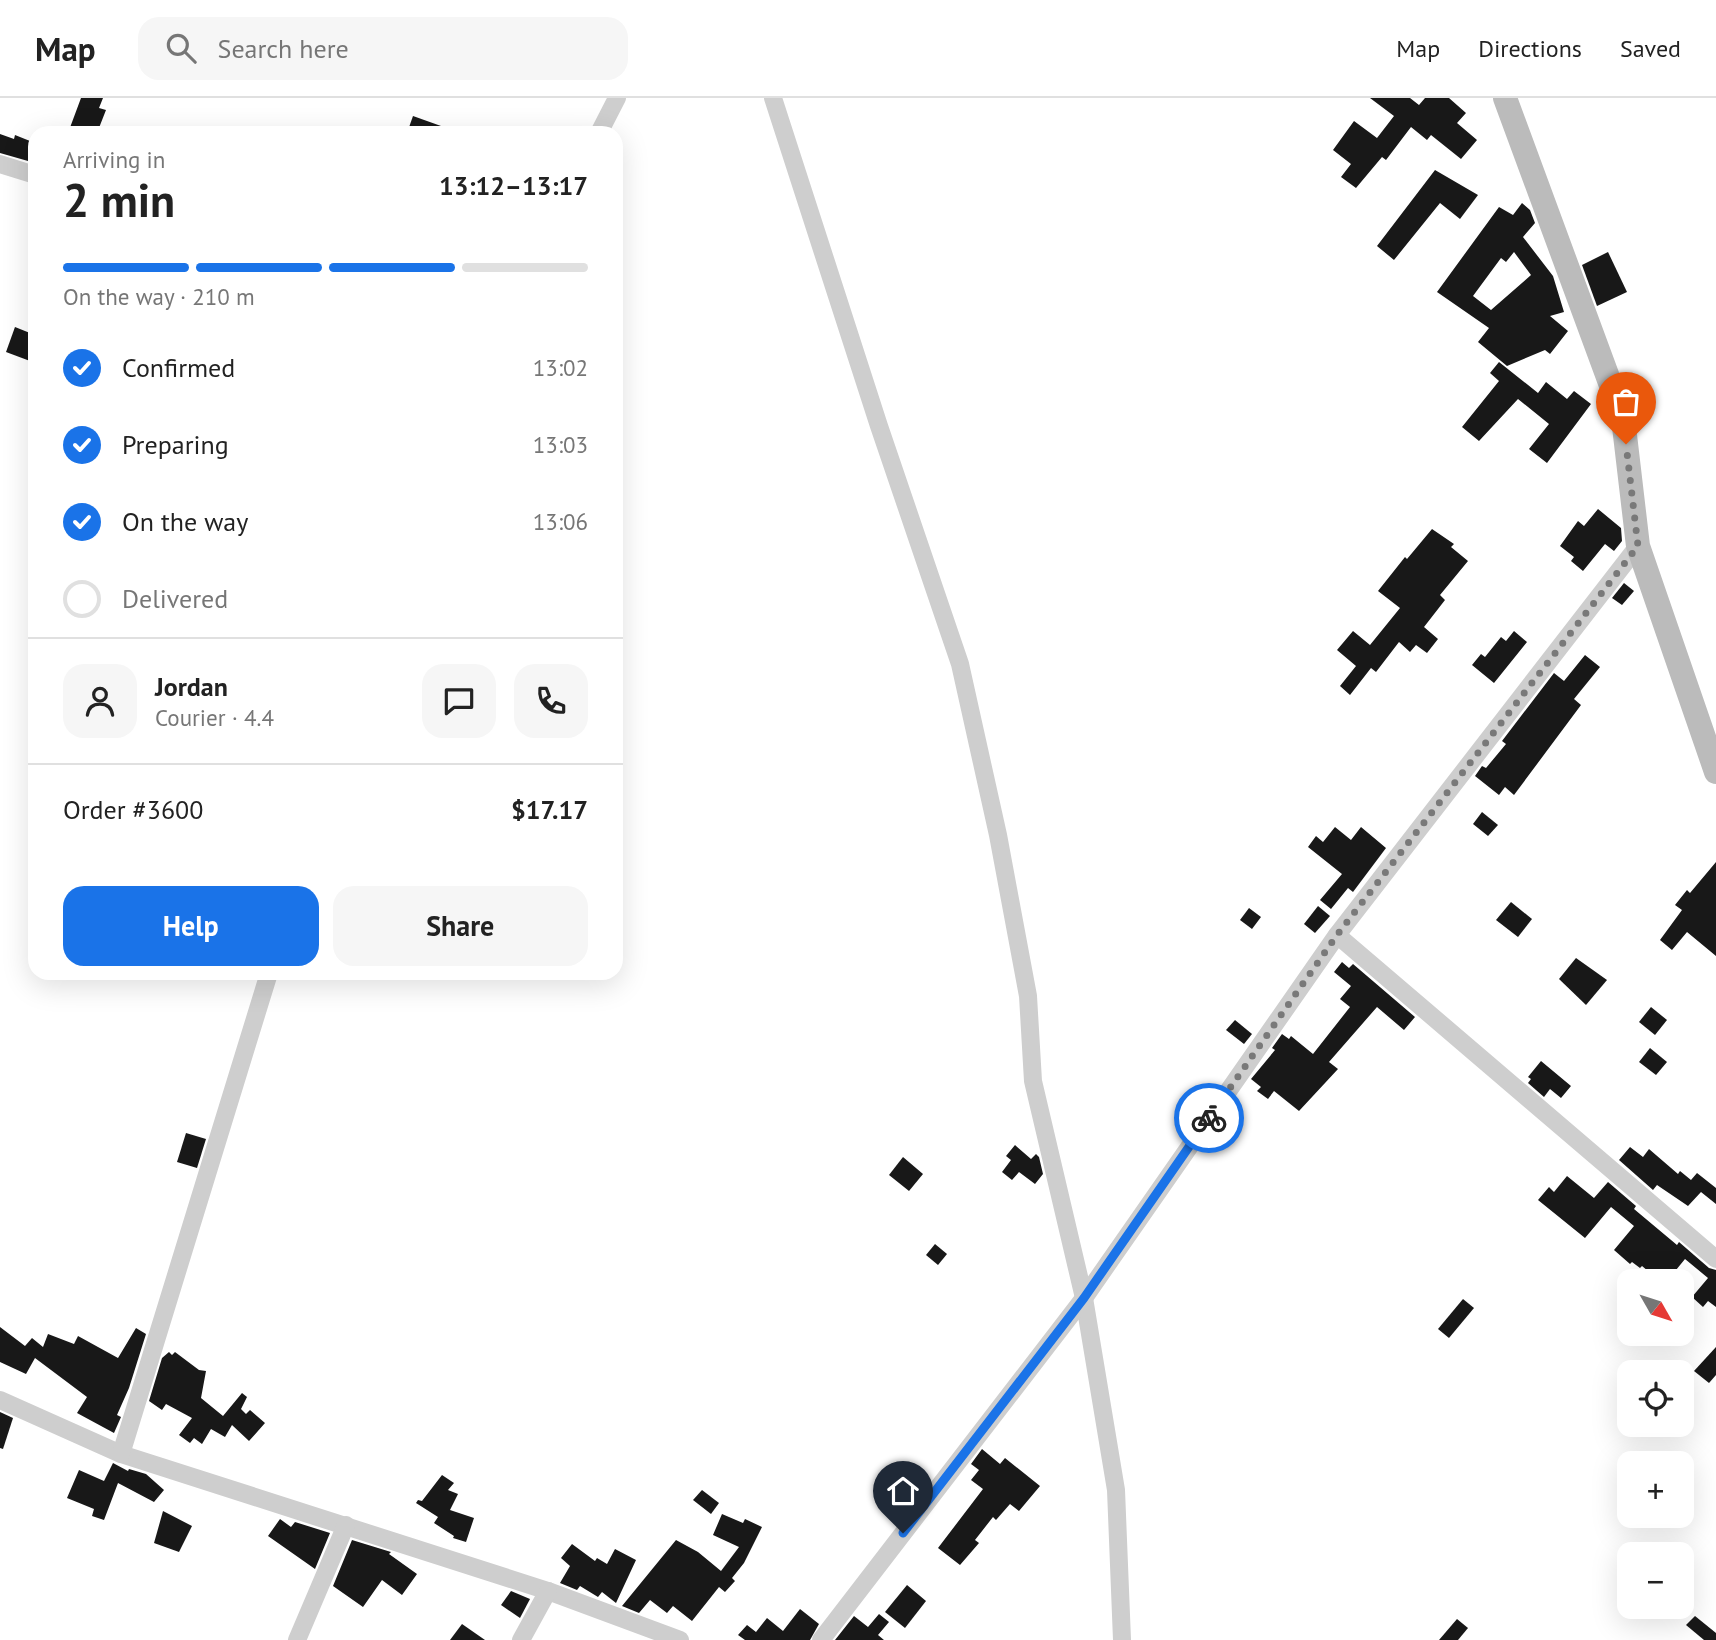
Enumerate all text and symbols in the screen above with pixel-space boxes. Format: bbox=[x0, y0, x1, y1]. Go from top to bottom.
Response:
search box bbox=[138, 17, 628, 80]
text: Map bbox=[35, 27, 96, 70]
icon: search bbox=[162, 29, 200, 67]
text: Search here bbox=[218, 32, 349, 65]
text: Map bbox=[1396, 33, 1440, 64]
text: Directions bbox=[1478, 33, 1582, 64]
text: Saved bbox=[1620, 33, 1681, 64]
text: Arriving in bbox=[63, 145, 165, 174]
text: 13:12–13:17 bbox=[439, 169, 588, 202]
text: 2 min bbox=[63, 170, 175, 230]
text: On the way · 210 m bbox=[63, 282, 255, 311]
icon: check bbox=[63, 349, 101, 387]
text: Confirmed bbox=[122, 351, 235, 384]
text: 13:02 bbox=[533, 353, 588, 382]
pin bbox=[1596, 372, 1656, 444]
icon: bag bbox=[1607, 383, 1645, 421]
icon: check bbox=[63, 426, 101, 464]
text: Preparing bbox=[122, 428, 229, 461]
text: 13:03 bbox=[533, 430, 588, 459]
icon: check bbox=[63, 503, 101, 541]
text: On the way bbox=[122, 505, 248, 538]
text: 13:06 bbox=[533, 507, 588, 536]
text: Delivered bbox=[122, 582, 228, 615]
button: person bbox=[63, 664, 137, 738]
button: chat bbox=[422, 664, 496, 738]
button: phone bbox=[514, 664, 588, 738]
text: Jordan bbox=[155, 670, 228, 703]
text: Courier · 4.4 bbox=[155, 703, 274, 732]
text: Order #3600 bbox=[63, 793, 203, 826]
text: $17.17 bbox=[511, 793, 588, 826]
button: Help bbox=[63, 886, 319, 966]
button: Share bbox=[333, 886, 588, 966]
courier bbox=[1174, 1083, 1244, 1153]
icon: bike bbox=[1190, 1099, 1228, 1137]
north arrow bbox=[1617, 1269, 1694, 1346]
map controls bbox=[1617, 1269, 1694, 1619]
button: locate bbox=[1617, 1360, 1694, 1437]
button: + bbox=[1617, 1451, 1694, 1528]
pin bbox=[873, 1461, 933, 1533]
icon: home bbox=[884, 1472, 922, 1510]
button: − bbox=[1617, 1542, 1694, 1619]

